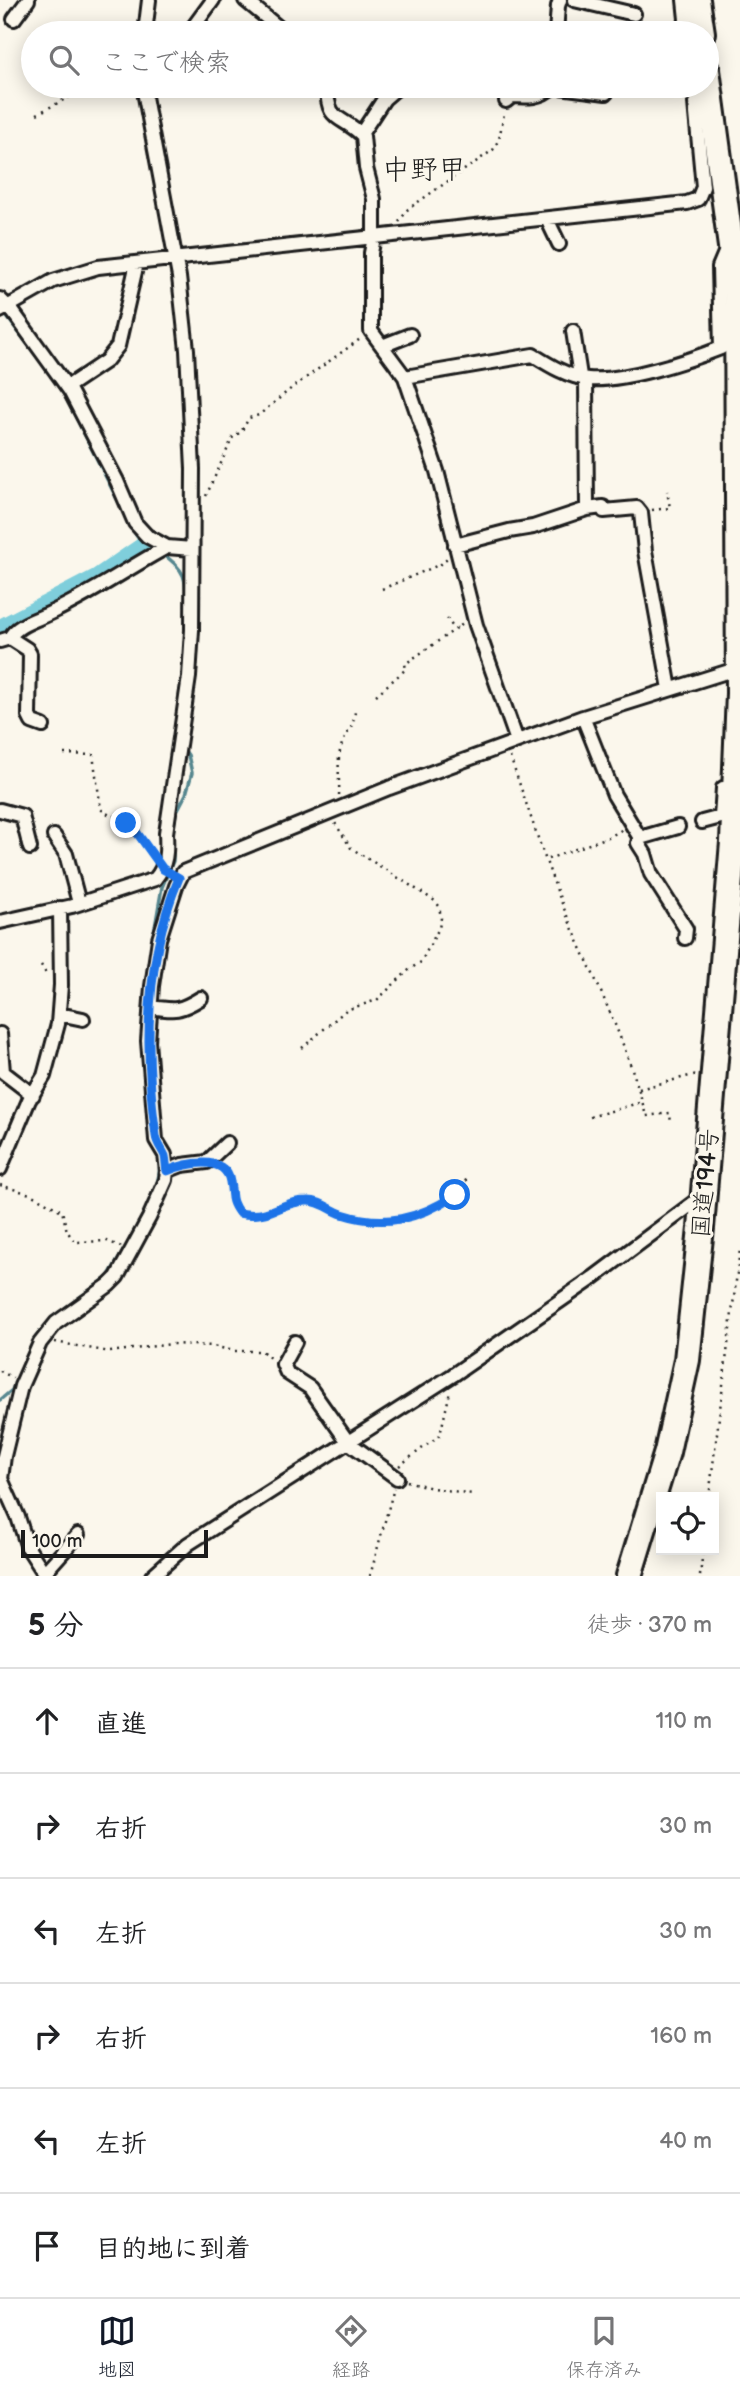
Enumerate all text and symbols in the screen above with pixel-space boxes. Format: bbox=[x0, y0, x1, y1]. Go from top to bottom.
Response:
search box bbox=[21, 21, 719, 98]
icon: search bbox=[45, 41, 83, 79]
text: ここで検索 bbox=[101, 48, 231, 79]
district label: 中野甲 bbox=[382, 154, 466, 187]
route end bbox=[110, 807, 141, 838]
street label: 国道194号 bbox=[686, 1127, 725, 1239]
route start bbox=[439, 1179, 470, 1210]
map controls bbox=[656, 1492, 719, 1555]
button: locate bbox=[656, 1492, 719, 1555]
scale bar bbox=[21, 1527, 208, 1559]
text: 100 m bbox=[32, 1530, 83, 1553]
text: 5 分 bbox=[28, 1608, 83, 1644]
text: 徒歩 · 370 m bbox=[587, 1611, 712, 1639]
icon: ahead bbox=[28, 1702, 66, 1740]
text: 110 m bbox=[655, 1707, 712, 1735]
text: 直進 bbox=[95, 1709, 147, 1740]
icon: right bbox=[28, 1807, 66, 1845]
text: 30 m bbox=[659, 1812, 712, 1840]
text: 右折 bbox=[95, 1814, 147, 1845]
icon: left bbox=[28, 1912, 66, 1950]
text: 30 m bbox=[659, 1917, 712, 1945]
text: 左折 bbox=[95, 1919, 147, 1950]
icon: right bbox=[28, 2017, 66, 2055]
text: 160 m bbox=[650, 2022, 712, 2050]
text: 右折 bbox=[95, 2024, 147, 2055]
icon: left bbox=[28, 2122, 66, 2160]
text: 40 m bbox=[659, 2127, 712, 2155]
text: 左折 bbox=[95, 2129, 147, 2160]
icon: arrive bbox=[28, 2227, 66, 2265]
text: 目的地に到着 bbox=[95, 2234, 251, 2265]
tab: 地図 bbox=[98, 2312, 136, 2382]
tab: 経路 bbox=[332, 2312, 370, 2382]
tab: 保存済み bbox=[566, 2312, 642, 2382]

